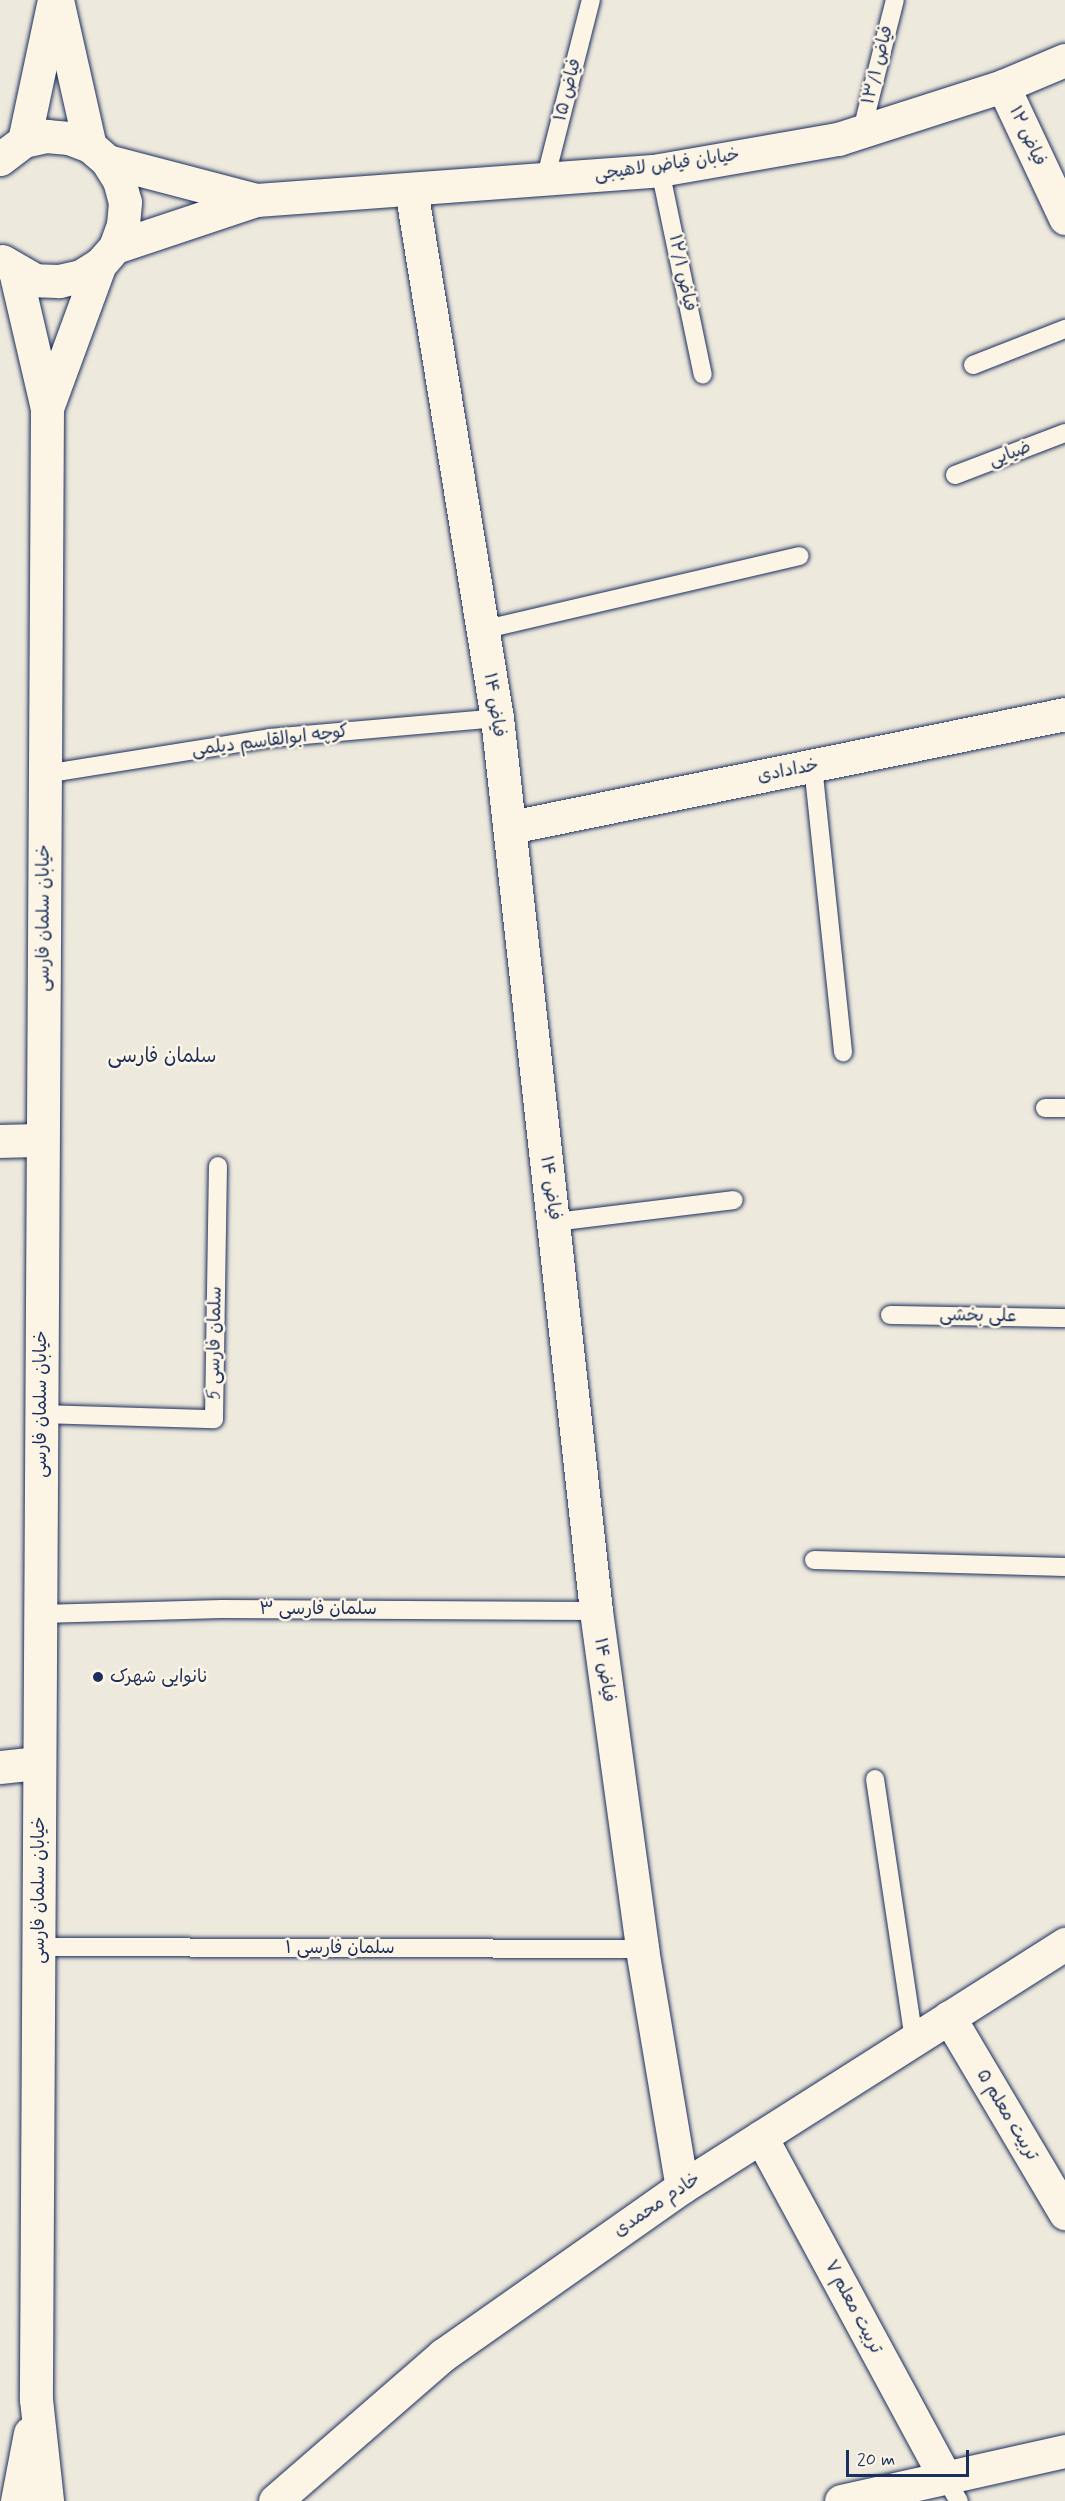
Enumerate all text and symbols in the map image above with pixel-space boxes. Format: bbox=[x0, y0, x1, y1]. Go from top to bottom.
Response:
street label: فیاض ۱۳/۱ bbox=[858, 23, 898, 107]
street label: فیاض ۱۵ bbox=[550, 56, 586, 124]
street label: فیاض ۱۲ bbox=[1004, 103, 1050, 169]
street label: خیابان فیاض لاهیجی bbox=[593, 144, 741, 186]
street label: فیاض ۱۲/۱ bbox=[663, 233, 701, 313]
street label: ضیایی bbox=[986, 436, 1034, 472]
street label: فیاض ۱۴ bbox=[478, 671, 510, 739]
street label: کوچه ابوالقاسم دیلمی bbox=[191, 721, 349, 761]
street label: خدادادی bbox=[756, 754, 820, 788]
street label: خیابان سلمان فارسی bbox=[33, 844, 55, 992]
district label: سلمان فارسی bbox=[108, 1044, 216, 1068]
street label: فیاض ۱۴ bbox=[535, 1154, 565, 1222]
street label: سلمان فارسی 5 bbox=[203, 1286, 227, 1400]
street label: علی بخشی bbox=[939, 1305, 1017, 1327]
street label: خیابان سلمان فارسی bbox=[30, 1330, 52, 1478]
street label: سلمان فارسی ۳ bbox=[259, 1598, 377, 1620]
street label: فیاض ۱۴ bbox=[589, 1636, 619, 1704]
place label: نانوایی شهرک bbox=[110, 1666, 208, 1688]
marker: نانوایی شهرک bbox=[91, 1670, 105, 1684]
street label: خیابان سلمان فارسی bbox=[28, 1816, 50, 1964]
street label: سلمان فارسی ۱ bbox=[285, 1937, 395, 1959]
street label: تربیت معلم ۵ bbox=[971, 2066, 1043, 2164]
street label: خادم محمدی bbox=[610, 2168, 704, 2242]
street label: تربیت معلم ۷ bbox=[819, 2257, 887, 2357]
scale bar bbox=[849, 2438, 972, 2476]
text: 20 m bbox=[857, 2448, 895, 2472]

